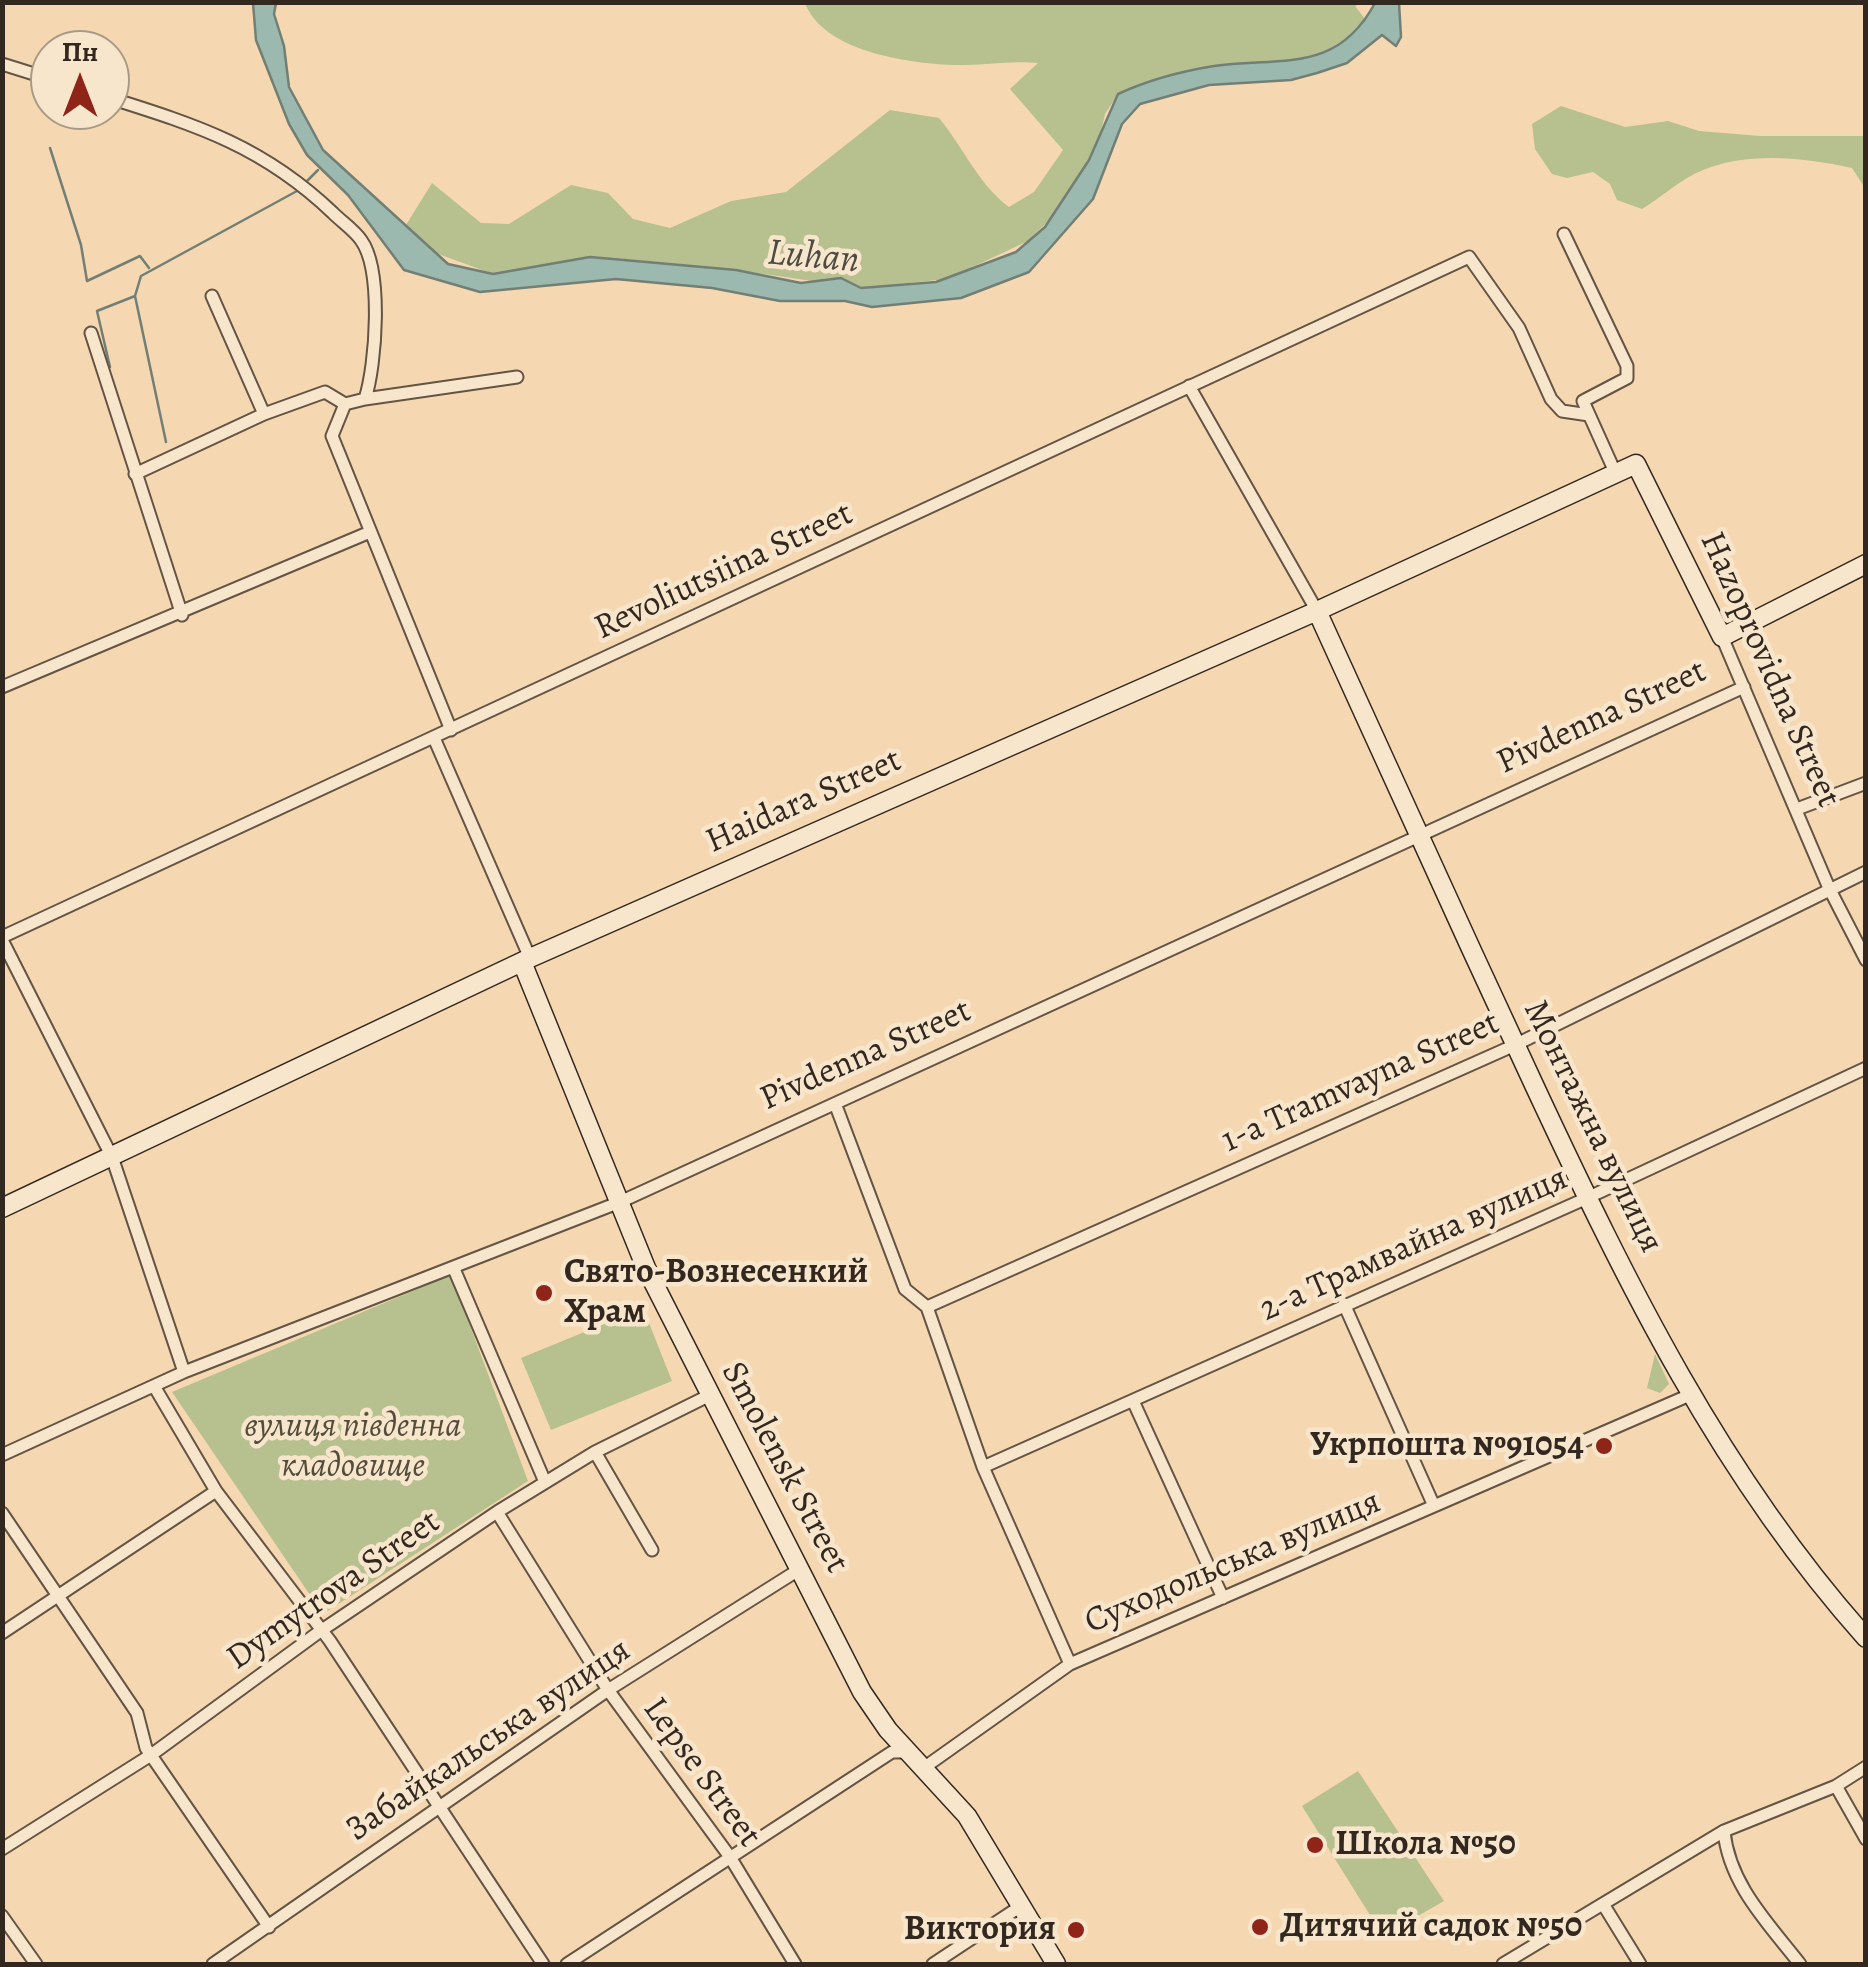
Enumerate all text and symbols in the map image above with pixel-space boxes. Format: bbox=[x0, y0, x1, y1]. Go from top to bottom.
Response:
north arrow bbox=[30, 30, 130, 130]
text: Пн bbox=[62, 33, 98, 71]
water label: Luhan bbox=[765, 231, 861, 285]
street label: Revoliutsiina Street bbox=[588, 494, 860, 650]
street label: Hazoprovidna Street bbox=[1689, 526, 1849, 814]
street label: Pivdenna Street bbox=[1491, 651, 1713, 785]
street label: Haidara Street bbox=[700, 740, 908, 864]
street label: Pivdenna Street bbox=[754, 991, 978, 1121]
street label: Монтажна вулиця bbox=[1513, 994, 1671, 1260]
street label: 1-a Tramvayna Street bbox=[1216, 1003, 1506, 1163]
street label: 2-а Трамвайна вулиця bbox=[1254, 1158, 1574, 1332]
place label: Свято-Вознесенкий Храм bbox=[564, 1252, 868, 1334]
marker: Свято-Вознесенкий Храм bbox=[533, 1282, 555, 1304]
street label: Smolensk Street bbox=[711, 1355, 857, 1581]
park label: вулиця південна кладовище bbox=[245, 1406, 461, 1488]
place label: Укрпошта №91054 bbox=[1310, 1425, 1584, 1467]
marker: Укрпошта №91054 bbox=[1593, 1435, 1615, 1457]
street label: Суходольська вулиця bbox=[1079, 1482, 1387, 1644]
street label: Dymytrova Street bbox=[219, 1502, 449, 1680]
street label: Забайкальська вулиця bbox=[339, 1630, 639, 1852]
street label: Lepse Street bbox=[633, 1690, 769, 1856]
place label: Школа №50 bbox=[1335, 1824, 1516, 1866]
marker: Школа №50 bbox=[1304, 1834, 1326, 1856]
place label: Дитячий садок №50 bbox=[1280, 1906, 1582, 1948]
place label: Виктория bbox=[904, 1909, 1056, 1951]
marker: Дитячий садок №50 bbox=[1249, 1916, 1271, 1938]
marker: Виктория bbox=[1065, 1919, 1087, 1941]

